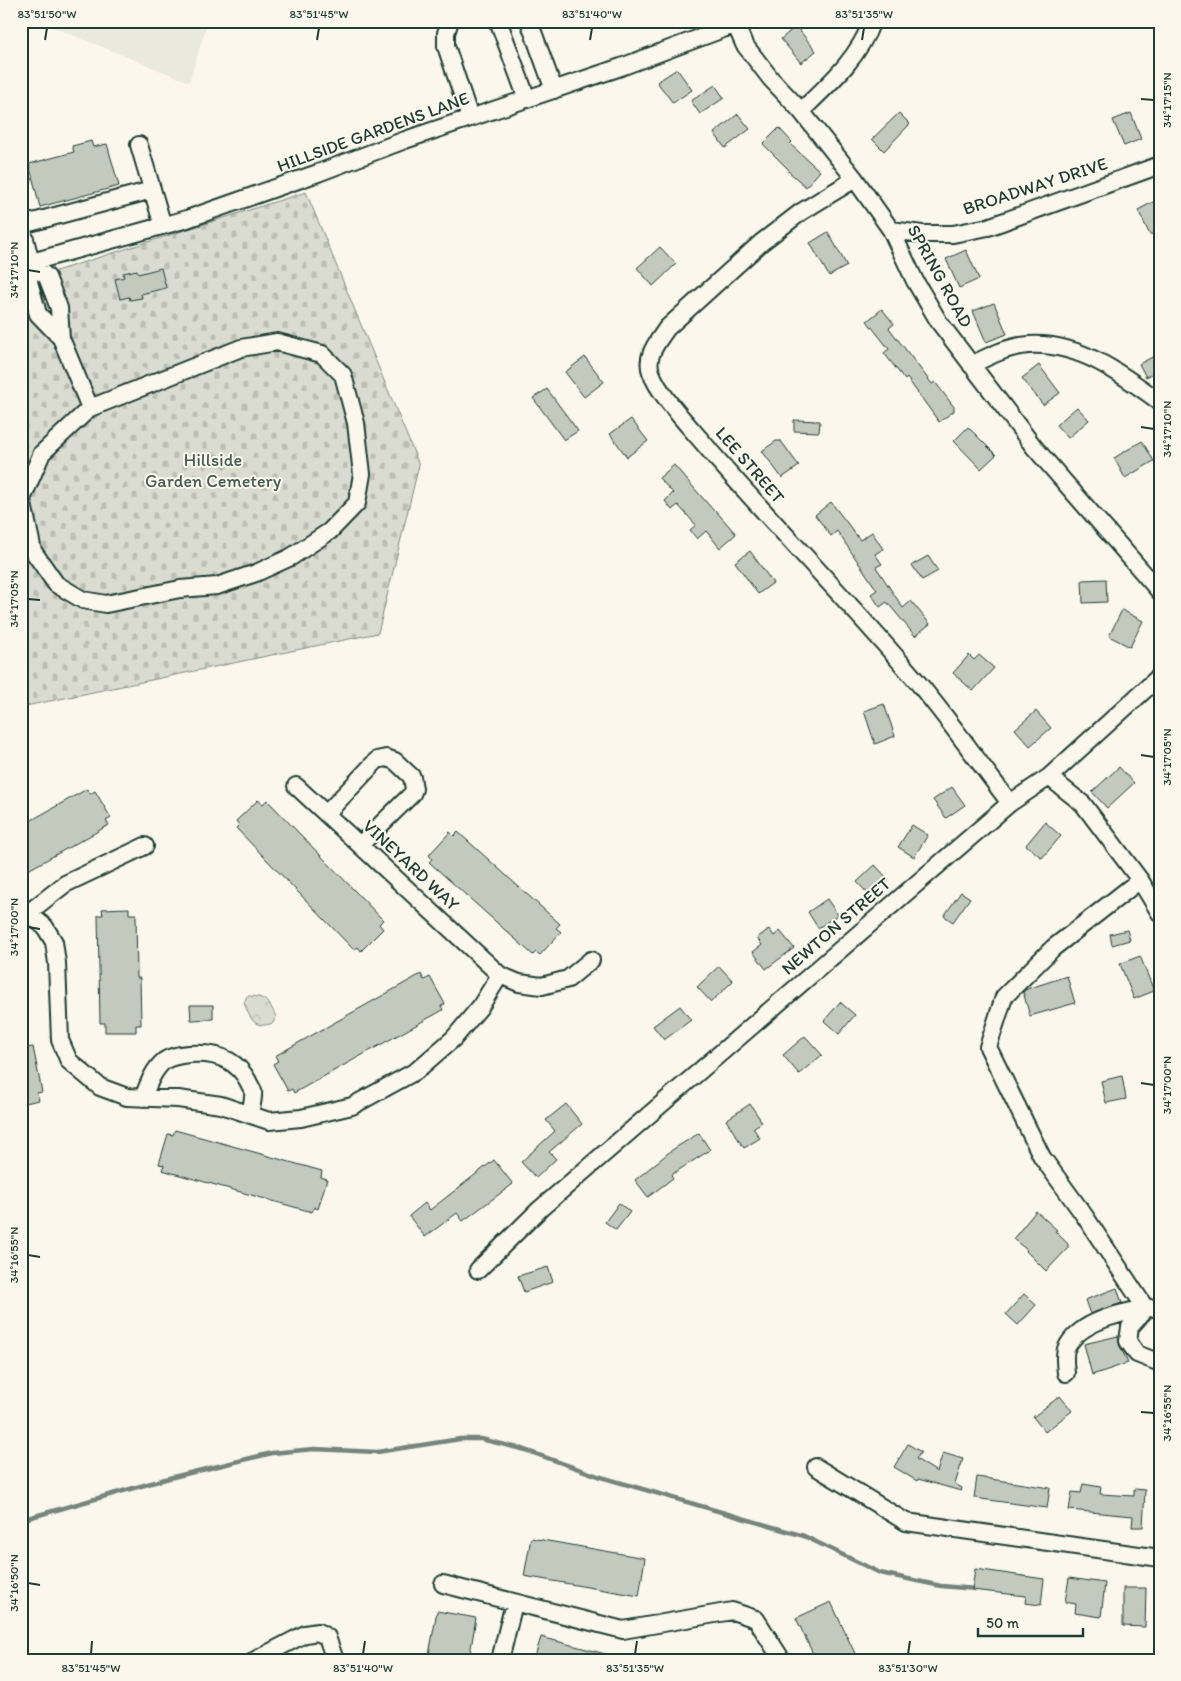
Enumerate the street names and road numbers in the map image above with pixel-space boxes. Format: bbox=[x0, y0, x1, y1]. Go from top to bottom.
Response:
street label: HILLSIDE GARDENS LANE bbox=[274, 87, 472, 177]
street label: BROADWAY DRIVE bbox=[960, 152, 1110, 220]
street label: SPRING ROAD bbox=[903, 221, 977, 331]
street label: LEE STREET bbox=[711, 422, 789, 508]
street label: VINEYARD WAY bbox=[358, 815, 464, 916]
street label: NEWTON STREET bbox=[777, 872, 895, 980]

